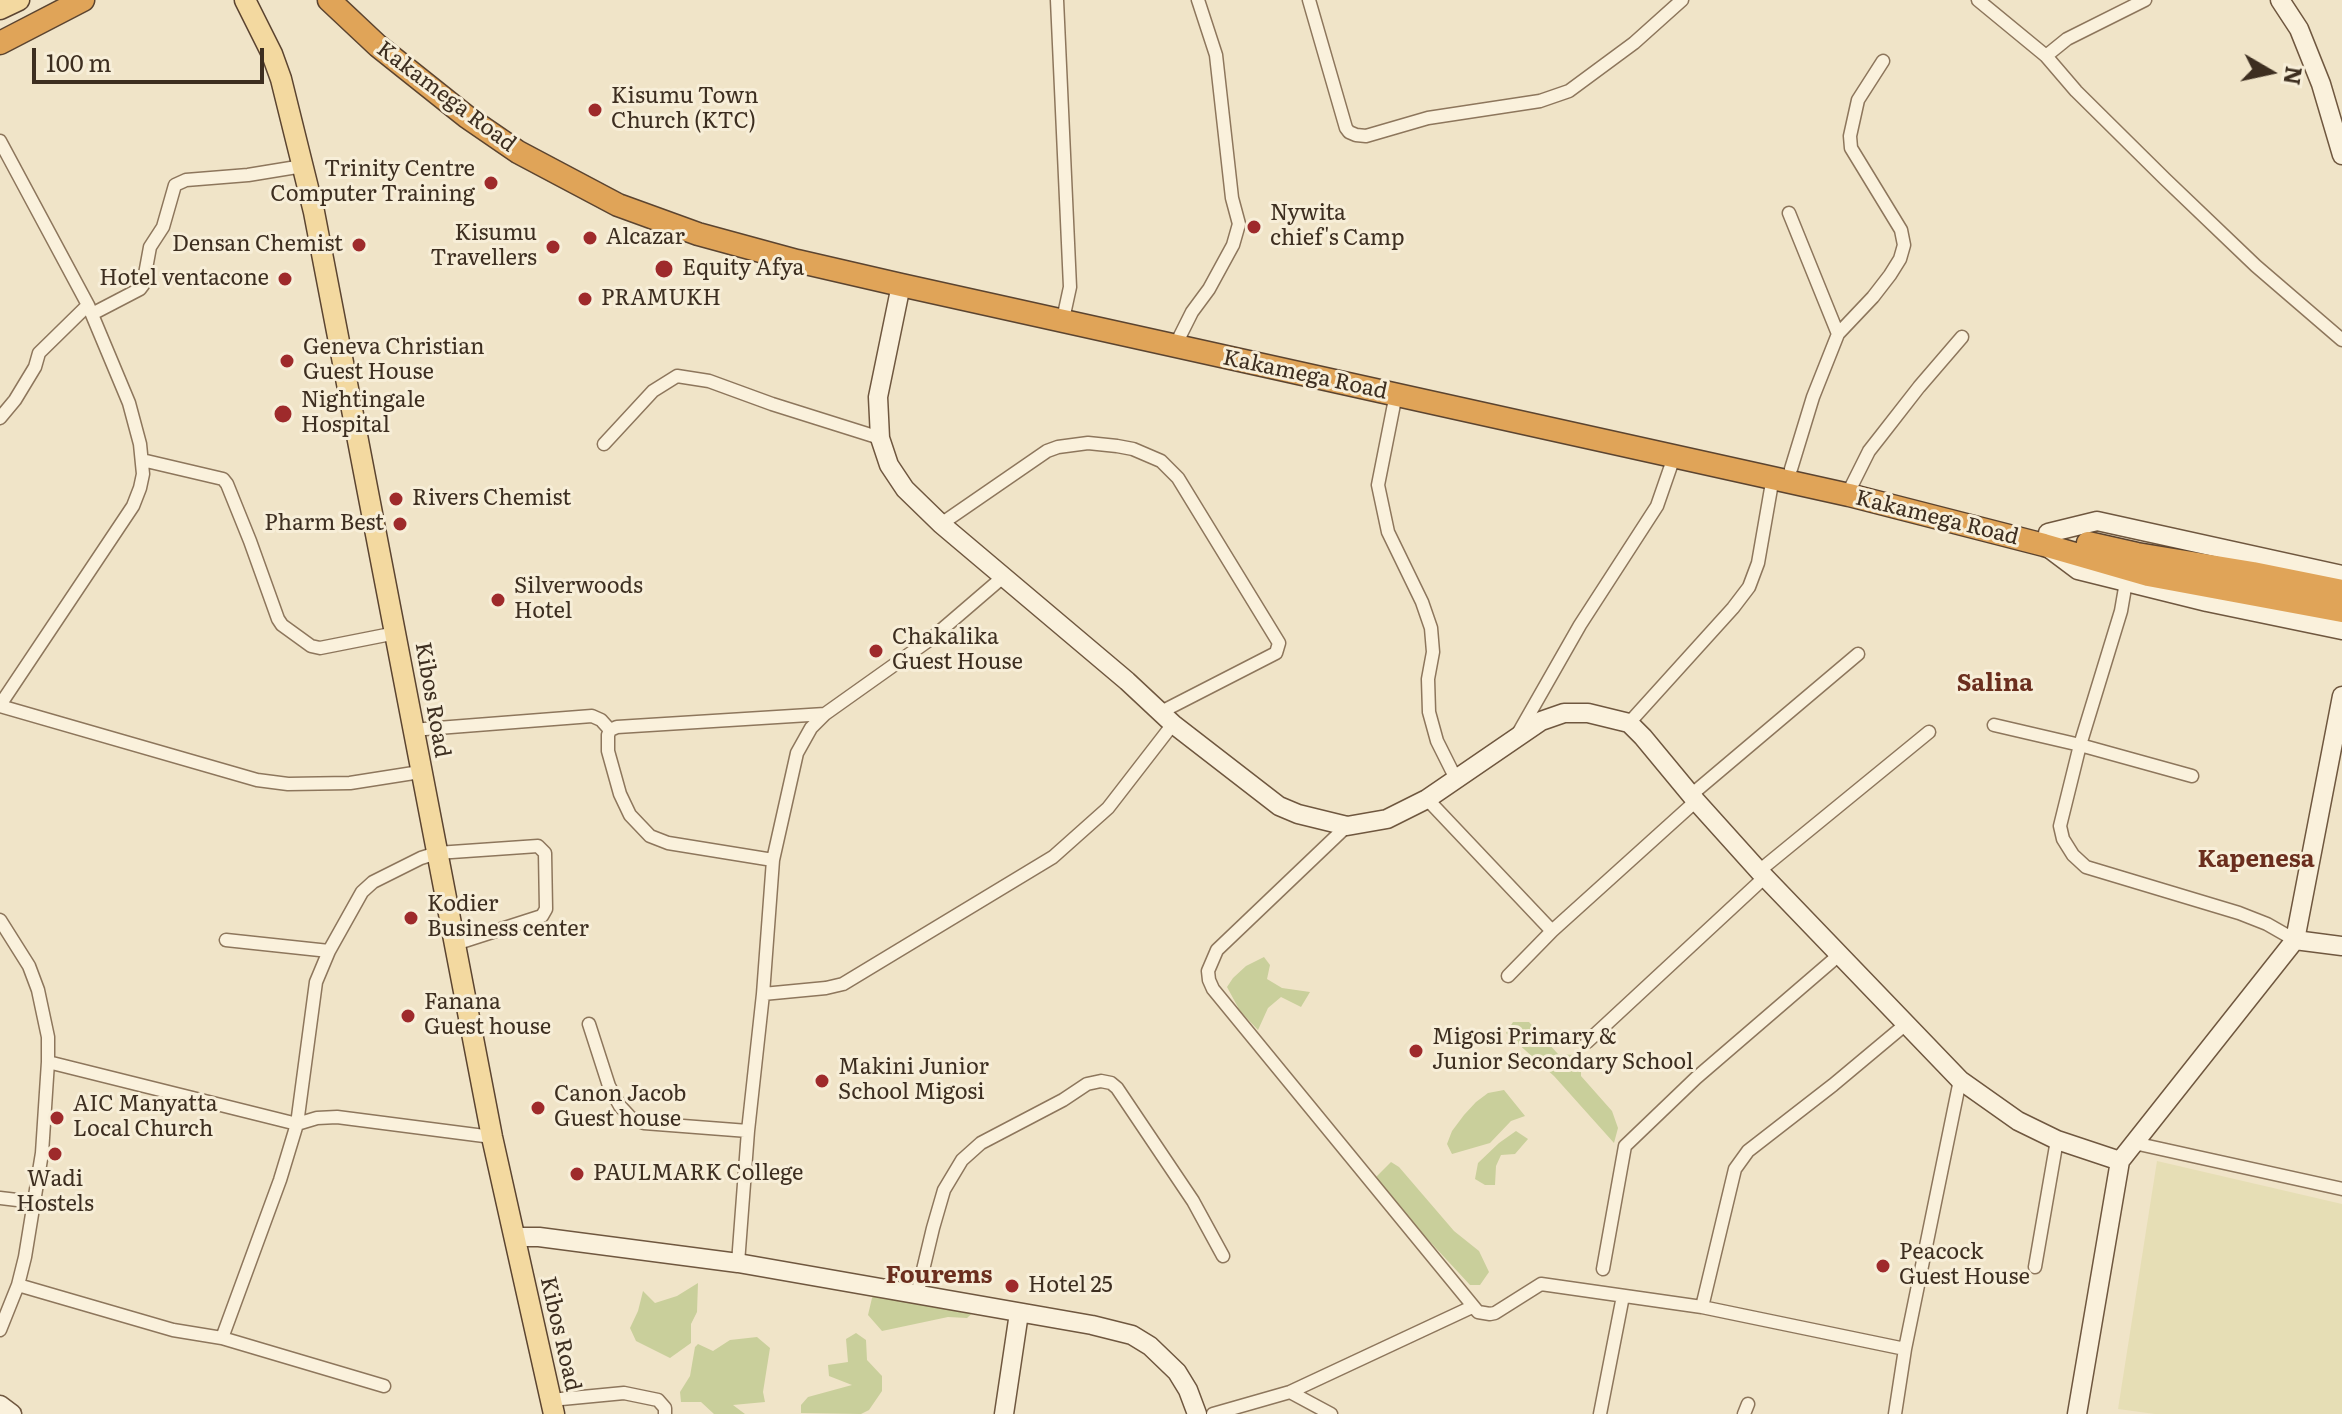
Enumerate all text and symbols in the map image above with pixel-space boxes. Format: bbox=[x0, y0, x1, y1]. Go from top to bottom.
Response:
scale bar bbox=[36, 32, 268, 82]
north arrow bbox=[2230, 32, 2310, 112]
street label: Kakamega Road bbox=[371, 36, 521, 158]
text: 100 m bbox=[46, 44, 112, 79]
text: N bbox=[2276, 64, 2312, 88]
place label: Kisumu Town Church (KTC) bbox=[611, 84, 759, 136]
marker: Kisumu Town Church (KTC) bbox=[586, 101, 604, 119]
place label: Trinity Centre Computer Training bbox=[270, 157, 475, 208]
marker: Trinity Centre Computer Training bbox=[482, 174, 500, 192]
place label: Nywita chief's Camp bbox=[1270, 201, 1405, 252]
marker: Nywita chief's Camp bbox=[1245, 218, 1263, 236]
place label: Kisumu Travellers bbox=[430, 221, 537, 272]
place label: Alcazar bbox=[606, 225, 685, 251]
marker: Alcazar bbox=[581, 229, 599, 247]
place label: Densan Chemist bbox=[172, 232, 343, 258]
marker: Densan Chemist bbox=[350, 236, 368, 254]
marker: Kisumu Travellers bbox=[544, 238, 562, 256]
place label: Equity Afya bbox=[682, 256, 804, 282]
marker: Equity Afya bbox=[653, 258, 675, 280]
place label: Hotel ventacone bbox=[99, 266, 269, 292]
marker: Hotel ventacone bbox=[276, 270, 294, 288]
place label: PRAMUKH bbox=[601, 286, 721, 312]
marker: PRAMUKH bbox=[576, 290, 594, 308]
place label: Geneva Christian Guest House bbox=[303, 335, 485, 386]
street label: Kakamega Road bbox=[1220, 345, 1390, 405]
marker: Geneva Christian Guest House bbox=[278, 352, 296, 370]
place label: Nightingale Hospital bbox=[301, 388, 425, 440]
marker: Nightingale Hospital bbox=[272, 403, 294, 425]
street label: Kakamega Road bbox=[1853, 485, 2021, 551]
place label: Rivers Chemist bbox=[412, 486, 571, 512]
marker: Rivers Chemist bbox=[387, 490, 405, 508]
place label: Pharm Best bbox=[264, 511, 384, 537]
marker: Pharm Best bbox=[391, 515, 409, 533]
place label: Silverwoods Hotel bbox=[514, 574, 643, 626]
marker: Silverwoods Hotel bbox=[489, 591, 507, 609]
place label: Chakalika Guest House bbox=[892, 625, 1023, 676]
street label: Kibos Road bbox=[409, 640, 455, 760]
marker: Chakalika Guest House bbox=[867, 642, 885, 660]
district label: Salina bbox=[1957, 670, 2033, 698]
district label: Kapenesa bbox=[2197, 846, 2315, 874]
place label: Kodier Business center bbox=[427, 892, 589, 944]
marker: Kodier Business center bbox=[402, 909, 420, 927]
place label: Fanana Guest house bbox=[424, 990, 551, 1042]
marker: Fanana Guest house bbox=[399, 1007, 417, 1025]
place label: Migosi Primary & Junior Secondary School bbox=[1432, 1025, 1693, 1076]
marker: Migosi Primary & Junior Secondary School bbox=[1407, 1042, 1425, 1060]
place label: Makini Junior School Migosi bbox=[838, 1055, 989, 1106]
marker: Makini Junior School Migosi bbox=[813, 1072, 831, 1090]
place label: Canon Jacob Guest house bbox=[554, 1082, 686, 1134]
place label: AIC Manyatta Local Church bbox=[73, 1092, 218, 1144]
marker: Canon Jacob Guest house bbox=[529, 1099, 547, 1117]
marker: AIC Manyatta Local Church bbox=[48, 1109, 66, 1127]
marker: Wadi Hostels bbox=[46, 1145, 64, 1163]
place label: PAULMARK College bbox=[593, 1161, 803, 1187]
marker: PAULMARK College bbox=[568, 1165, 586, 1183]
place label: Wadi Hostels bbox=[16, 1167, 94, 1218]
place label: Peacock Guest House bbox=[1899, 1240, 2030, 1292]
marker: Peacock Guest House bbox=[1874, 1257, 1892, 1275]
district label: Fourems bbox=[886, 1262, 992, 1290]
place label: Hotel 25 bbox=[1028, 1273, 1113, 1299]
street label: Kibos Road bbox=[534, 1274, 586, 1394]
marker: Hotel 25 bbox=[1003, 1277, 1021, 1295]

